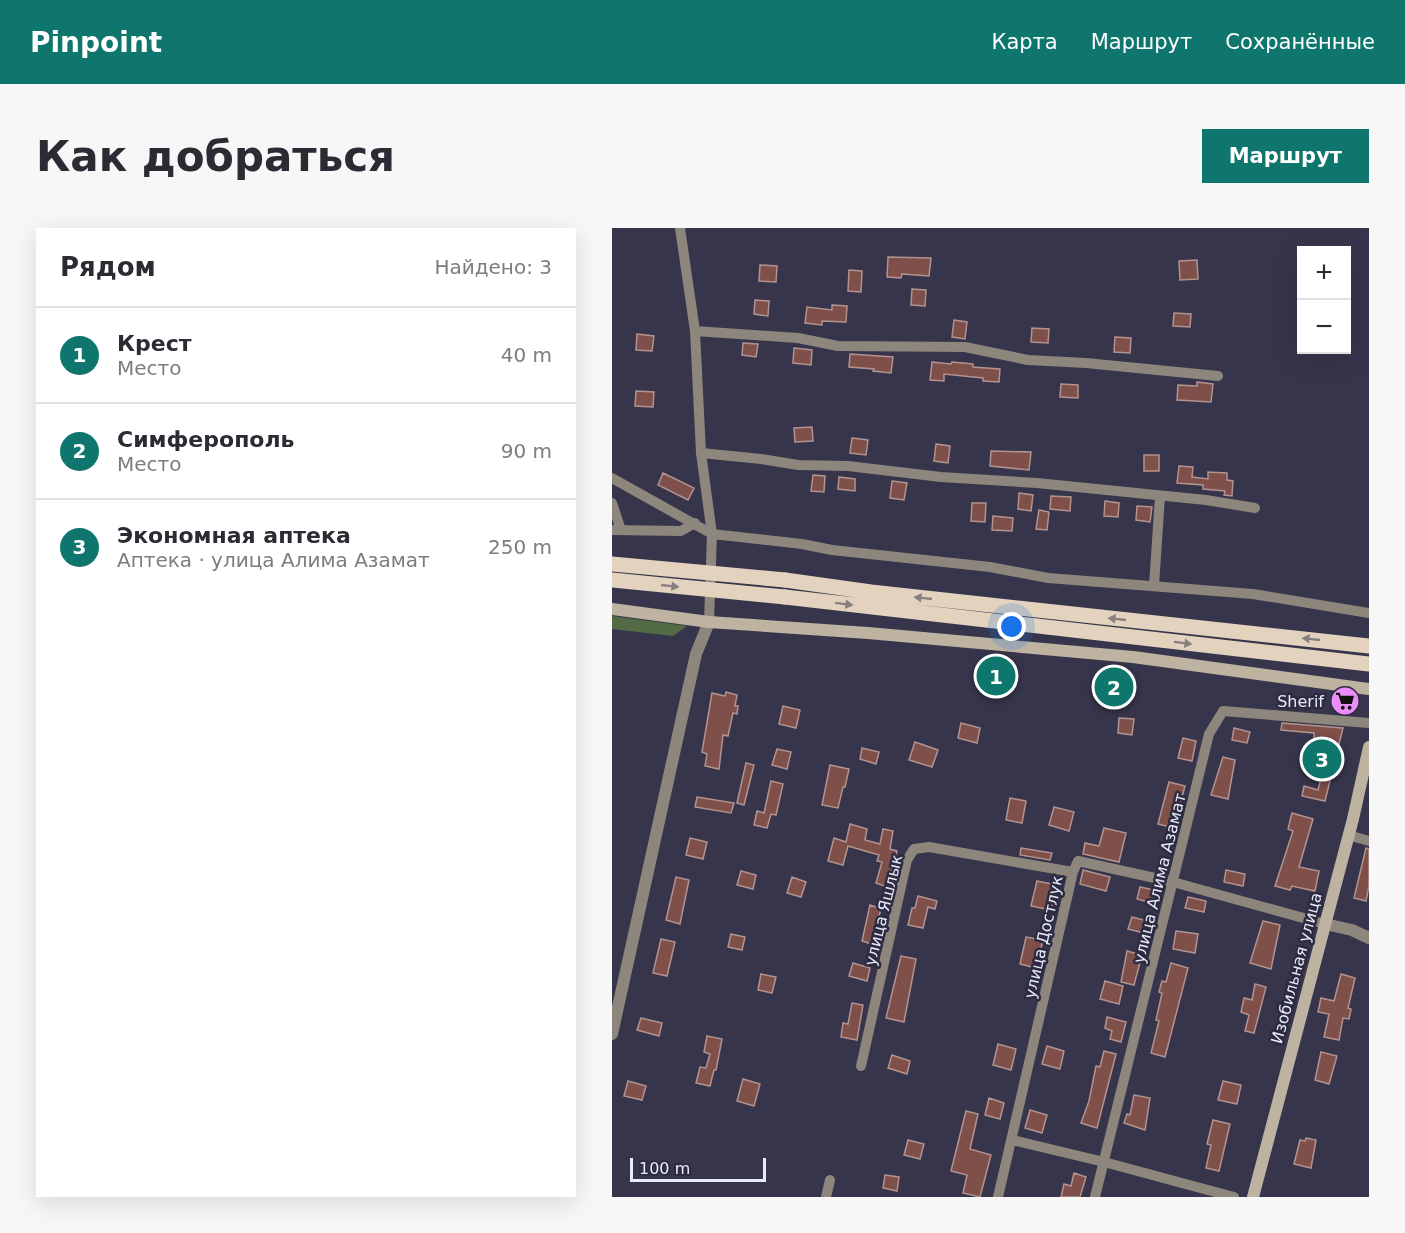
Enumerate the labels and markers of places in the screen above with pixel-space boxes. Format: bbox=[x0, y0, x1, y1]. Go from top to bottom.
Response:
pin: 1 bbox=[976, 654, 1016, 698]
pin: 2 bbox=[1094, 664, 1134, 710]
supermarket icon: Sherif bbox=[1329, 685, 1361, 717]
place label: Sherif bbox=[1277, 692, 1324, 711]
pin: 3 bbox=[1302, 736, 1342, 782]

